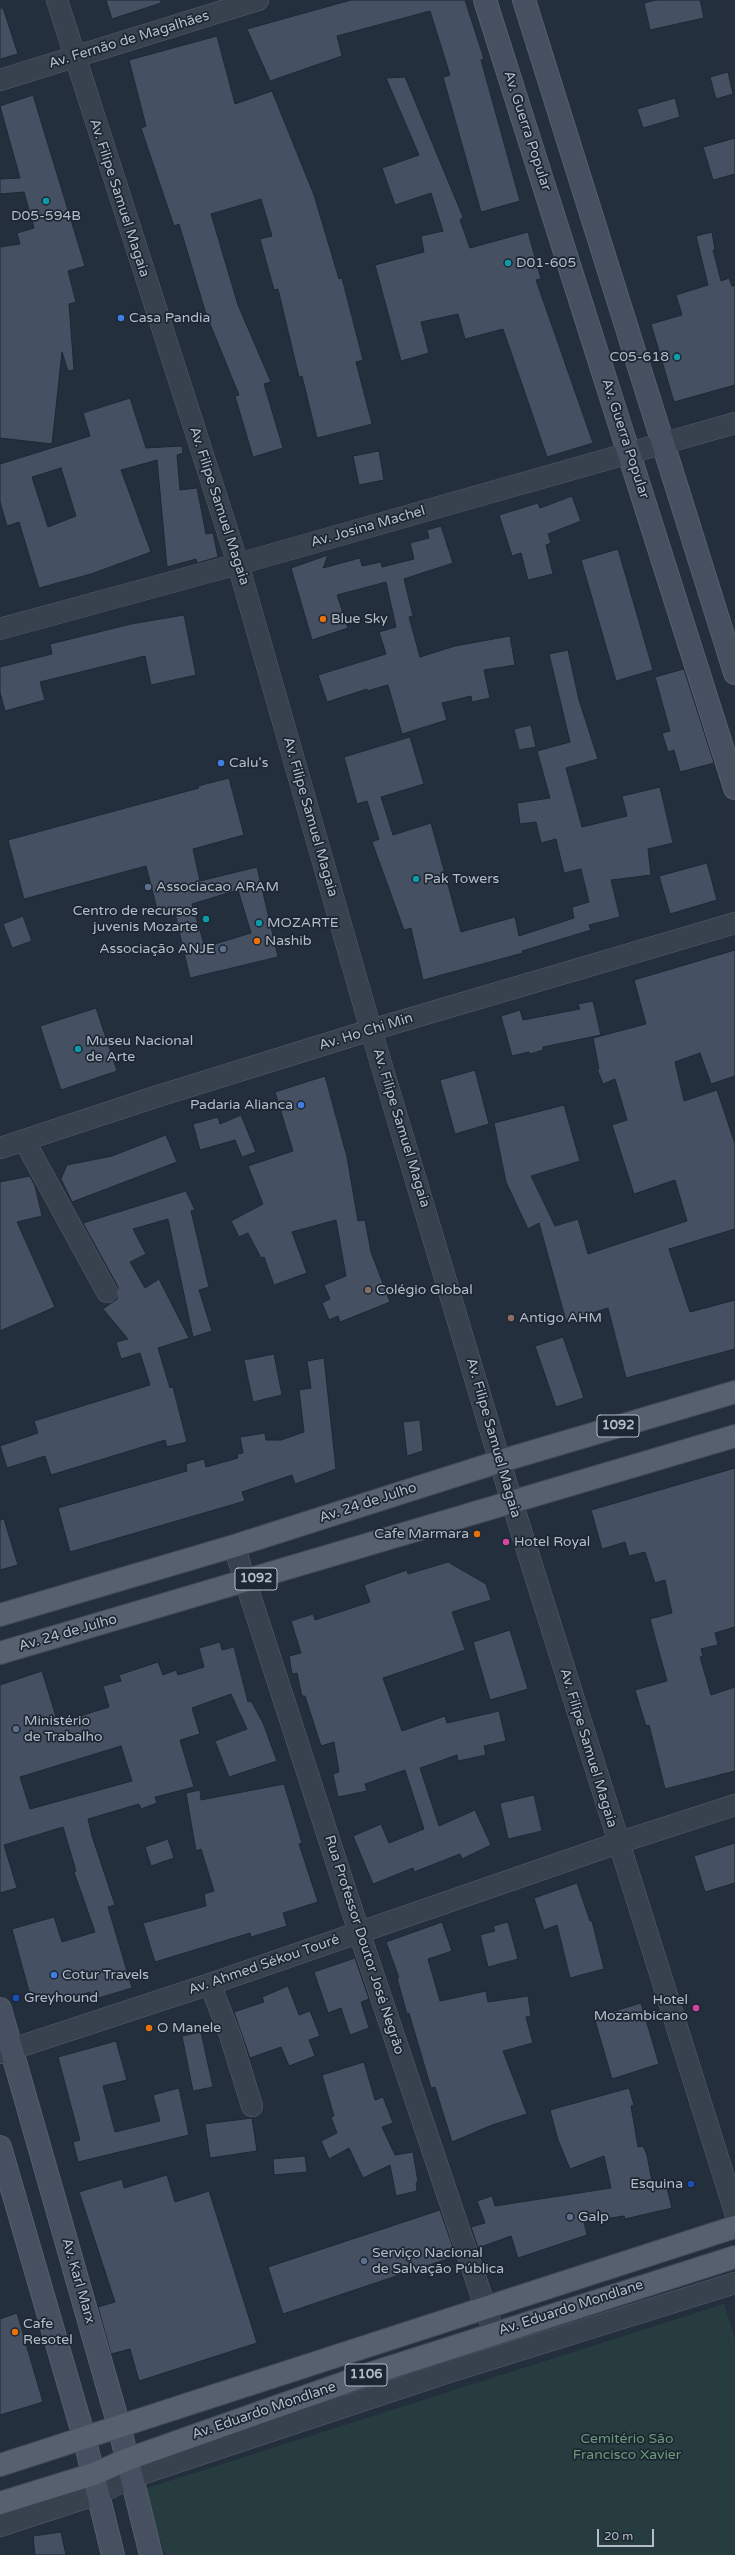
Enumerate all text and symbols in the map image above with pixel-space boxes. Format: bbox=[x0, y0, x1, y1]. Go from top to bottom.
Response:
street label: Av. Fernão de Magalhães bbox=[47, 8, 211, 72]
street label: Av. Guerra Popular bbox=[500, 69, 554, 193]
street label: Av. Filipe Samuel Magaia bbox=[85, 117, 153, 279]
marker: D05-594B bbox=[41, 196, 51, 206]
place label: D05-594B bbox=[11, 208, 81, 224]
place label: D01-605 bbox=[516, 255, 576, 271]
marker: D01-605 bbox=[503, 258, 513, 268]
place label: Casa Pandia bbox=[129, 310, 210, 326]
marker: Casa Pandia bbox=[116, 313, 126, 323]
place label: C05-618 bbox=[610, 349, 669, 365]
marker: C05-618 bbox=[672, 352, 682, 362]
street label: Av. Guerra Popular bbox=[598, 377, 652, 501]
street label: Av. Filipe Samuel Magaia bbox=[185, 425, 253, 587]
street label: Av. Josina Machel bbox=[309, 503, 427, 551]
place label: Blue Sky bbox=[331, 611, 388, 627]
marker: Blue Sky bbox=[318, 614, 328, 624]
street label: Av. Filipe Samuel Magaia bbox=[279, 735, 341, 899]
place label: Calu's bbox=[229, 755, 268, 771]
marker: Calu's bbox=[216, 758, 226, 768]
place label: Pak Towers bbox=[424, 871, 499, 887]
marker: Pak Towers bbox=[411, 874, 421, 884]
place label: Associacao ARAM bbox=[156, 879, 279, 895]
marker: Associacao ARAM bbox=[143, 882, 153, 892]
place label: Centro de recursos juvenis Mozarte bbox=[73, 903, 198, 936]
marker: Centro de recursos juvenis Mozarte bbox=[201, 914, 211, 924]
place label: MOZARTE bbox=[267, 915, 339, 931]
marker: MOZARTE bbox=[254, 918, 264, 928]
place label: Nashib bbox=[265, 933, 312, 949]
marker: Nashib bbox=[252, 936, 262, 946]
place label: Associação ANJE bbox=[99, 941, 215, 957]
marker: Associação ANJE bbox=[218, 944, 228, 954]
street label: Av. Ho Chi Min bbox=[317, 1010, 415, 1054]
place label: Museu Nacional de Arte bbox=[86, 1033, 193, 1066]
marker: Museu Nacional de Arte bbox=[73, 1044, 83, 1054]
street label: Av. Filipe Samuel Magaia bbox=[369, 1046, 433, 1210]
place label: Padaria Alianca bbox=[190, 1097, 293, 1113]
marker: Padaria Alianca bbox=[296, 1100, 306, 1110]
place label: Colégio Global bbox=[376, 1282, 473, 1298]
marker: Colégio Global bbox=[363, 1285, 373, 1295]
place label: Antigo AHM bbox=[519, 1310, 602, 1326]
marker: Antigo AHM bbox=[506, 1313, 516, 1323]
street label: Av. Filipe Samuel Magaia bbox=[462, 1356, 524, 1520]
road number: 1092 bbox=[597, 1415, 639, 1437]
street label: Av. 24 de Julho bbox=[317, 1479, 419, 1527]
place label: Cafe Marmara bbox=[374, 1526, 469, 1542]
marker: Cafe Marmara bbox=[472, 1529, 482, 1539]
place label: Hotel Royal bbox=[514, 1534, 590, 1550]
marker: Hotel Royal bbox=[501, 1537, 511, 1547]
road number: 1092 bbox=[235, 1568, 277, 1590]
street label: Av. 24 de Julho bbox=[17, 1611, 119, 1655]
street label: Av. Filipe Samuel Magaia bbox=[556, 1666, 620, 1830]
place label: Ministério de Trabalho bbox=[24, 1713, 103, 1746]
marker: Ministério de Trabalho bbox=[11, 1724, 21, 1734]
street label: Rua Professor Doutor José Negrão bbox=[321, 1833, 407, 2057]
street label: Av. Ahmed Sékou Touré bbox=[186, 1931, 342, 1999]
place label: Cotur Travels bbox=[62, 1967, 149, 1983]
marker: Cotur Travels bbox=[49, 1970, 59, 1980]
place label: Greyhound bbox=[24, 1990, 98, 2006]
place label: Hotel Mozambicano bbox=[594, 1992, 688, 2024]
marker: Greyhound bbox=[11, 1993, 21, 2003]
marker: Hotel Mozambicano bbox=[691, 2003, 701, 2013]
place label: O Manele bbox=[157, 2020, 221, 2036]
marker: O Manele bbox=[144, 2023, 154, 2033]
place label: Esquina bbox=[630, 2176, 683, 2192]
marker: Esquina bbox=[686, 2179, 696, 2189]
place label: Galp bbox=[578, 2209, 609, 2225]
marker: Galp bbox=[565, 2212, 575, 2222]
street label: Av. Karl Marx bbox=[58, 2236, 98, 2326]
place label: Serviço Nacional de Salvação Pública bbox=[372, 2245, 504, 2278]
marker: Serviço Nacional de Salvação Pública bbox=[359, 2256, 369, 2266]
street label: Av. Eduardo Mondlane bbox=[497, 2277, 645, 2339]
place label: Cafe Resotel bbox=[23, 2316, 73, 2348]
marker: Cafe Resotel bbox=[10, 2327, 20, 2337]
road number: 1106 bbox=[345, 2364, 387, 2386]
street label: Av. Eduardo Mondlane bbox=[190, 2378, 338, 2444]
park label: Cemitério São Francisco Xavier bbox=[573, 2431, 681, 2464]
scale bar bbox=[599, 2521, 656, 2547]
text: 20 m bbox=[604, 2529, 633, 2543]

